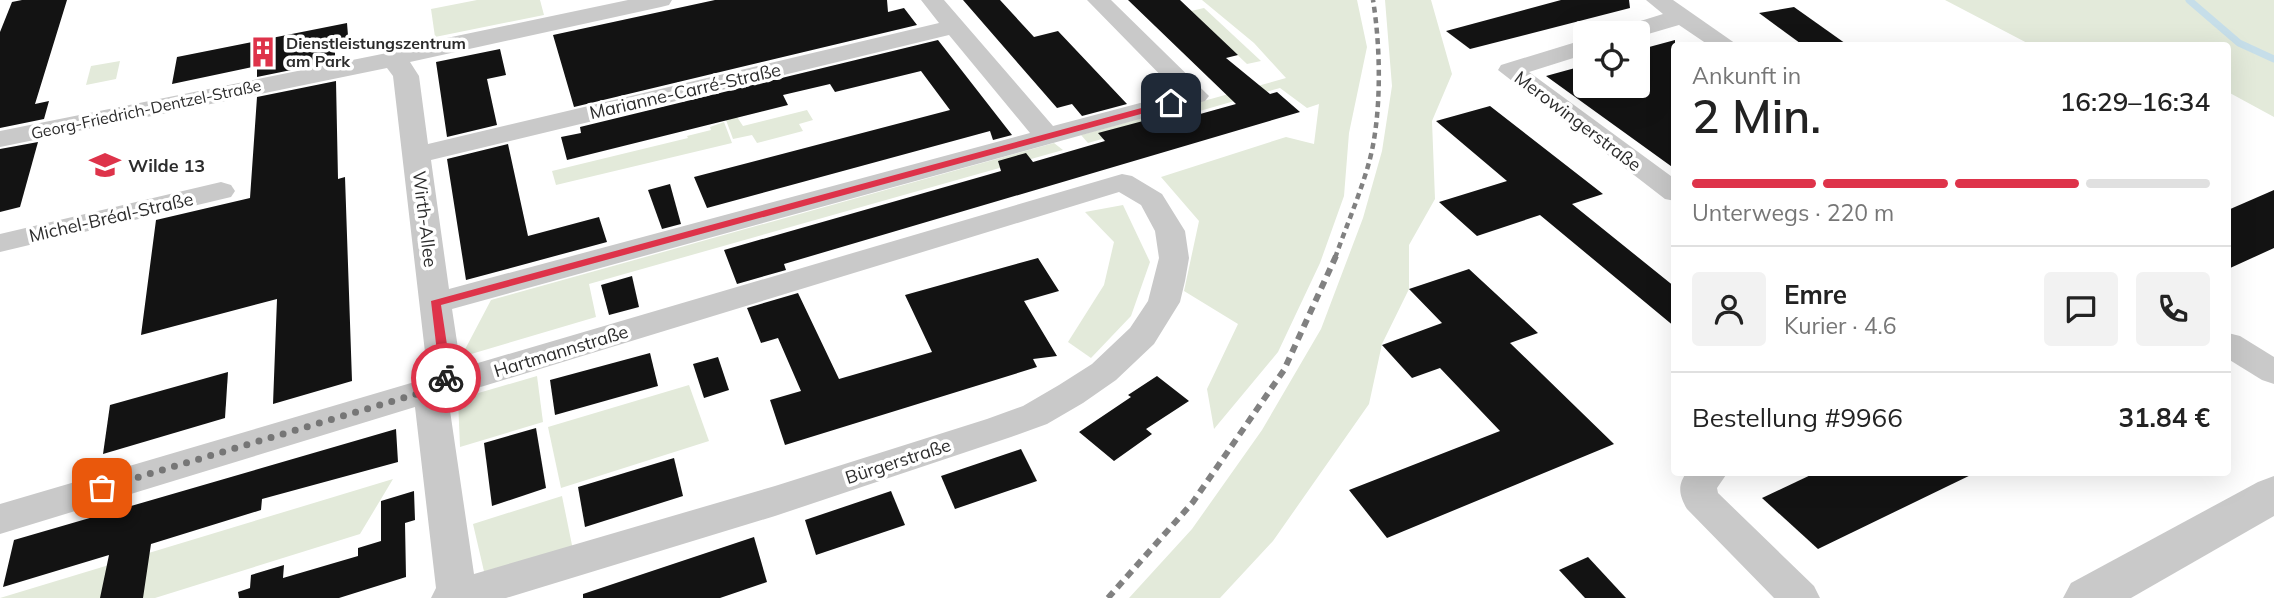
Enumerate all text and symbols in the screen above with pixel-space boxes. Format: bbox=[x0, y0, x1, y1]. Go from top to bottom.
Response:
map controls bbox=[1573, 21, 1650, 98]
button: locate bbox=[1573, 21, 1650, 98]
place label: Dienstleistungszentrum am Park bbox=[286, 33, 466, 71]
building icon: Dienstleistungszentrum am Park bbox=[246, 35, 280, 69]
street label: Marianne-Carré-Straße bbox=[587, 58, 783, 124]
text: Ankunft in bbox=[1692, 61, 1801, 90]
street label: Merowingerstraße bbox=[1510, 66, 1646, 176]
pin bbox=[1141, 73, 1201, 133]
street label: Georg-Friedrich-Dentzel-Straße bbox=[29, 75, 263, 143]
icon: home bbox=[1152, 84, 1190, 122]
text: 16:29–16:34 bbox=[2060, 85, 2210, 118]
text: 2 Min. bbox=[1692, 87, 1821, 145]
school or university icon: Wilde 13 bbox=[88, 148, 122, 182]
place label: Wilde 13 bbox=[128, 154, 205, 177]
street label: Wirth-Allee bbox=[408, 170, 442, 268]
street label: Michel-Bréal-Straße bbox=[27, 187, 195, 247]
text: Unterwegs · 220 m bbox=[1692, 198, 1894, 227]
button: person bbox=[1692, 272, 1766, 346]
button: chat bbox=[2044, 272, 2118, 346]
button: phone bbox=[2136, 272, 2210, 346]
text: Emre bbox=[1784, 278, 1847, 311]
text: Kurier · 4.6 bbox=[1784, 311, 1896, 340]
street label: Hartmannstraße bbox=[491, 320, 631, 382]
courier bbox=[411, 343, 481, 413]
icon: bike bbox=[427, 359, 465, 397]
text: Bestellung #9966 bbox=[1692, 401, 1903, 434]
text: 31.84 € bbox=[2118, 401, 2210, 434]
street label: Bürgerstraße bbox=[842, 433, 954, 489]
pin bbox=[72, 458, 132, 518]
icon: bag bbox=[83, 469, 121, 507]

